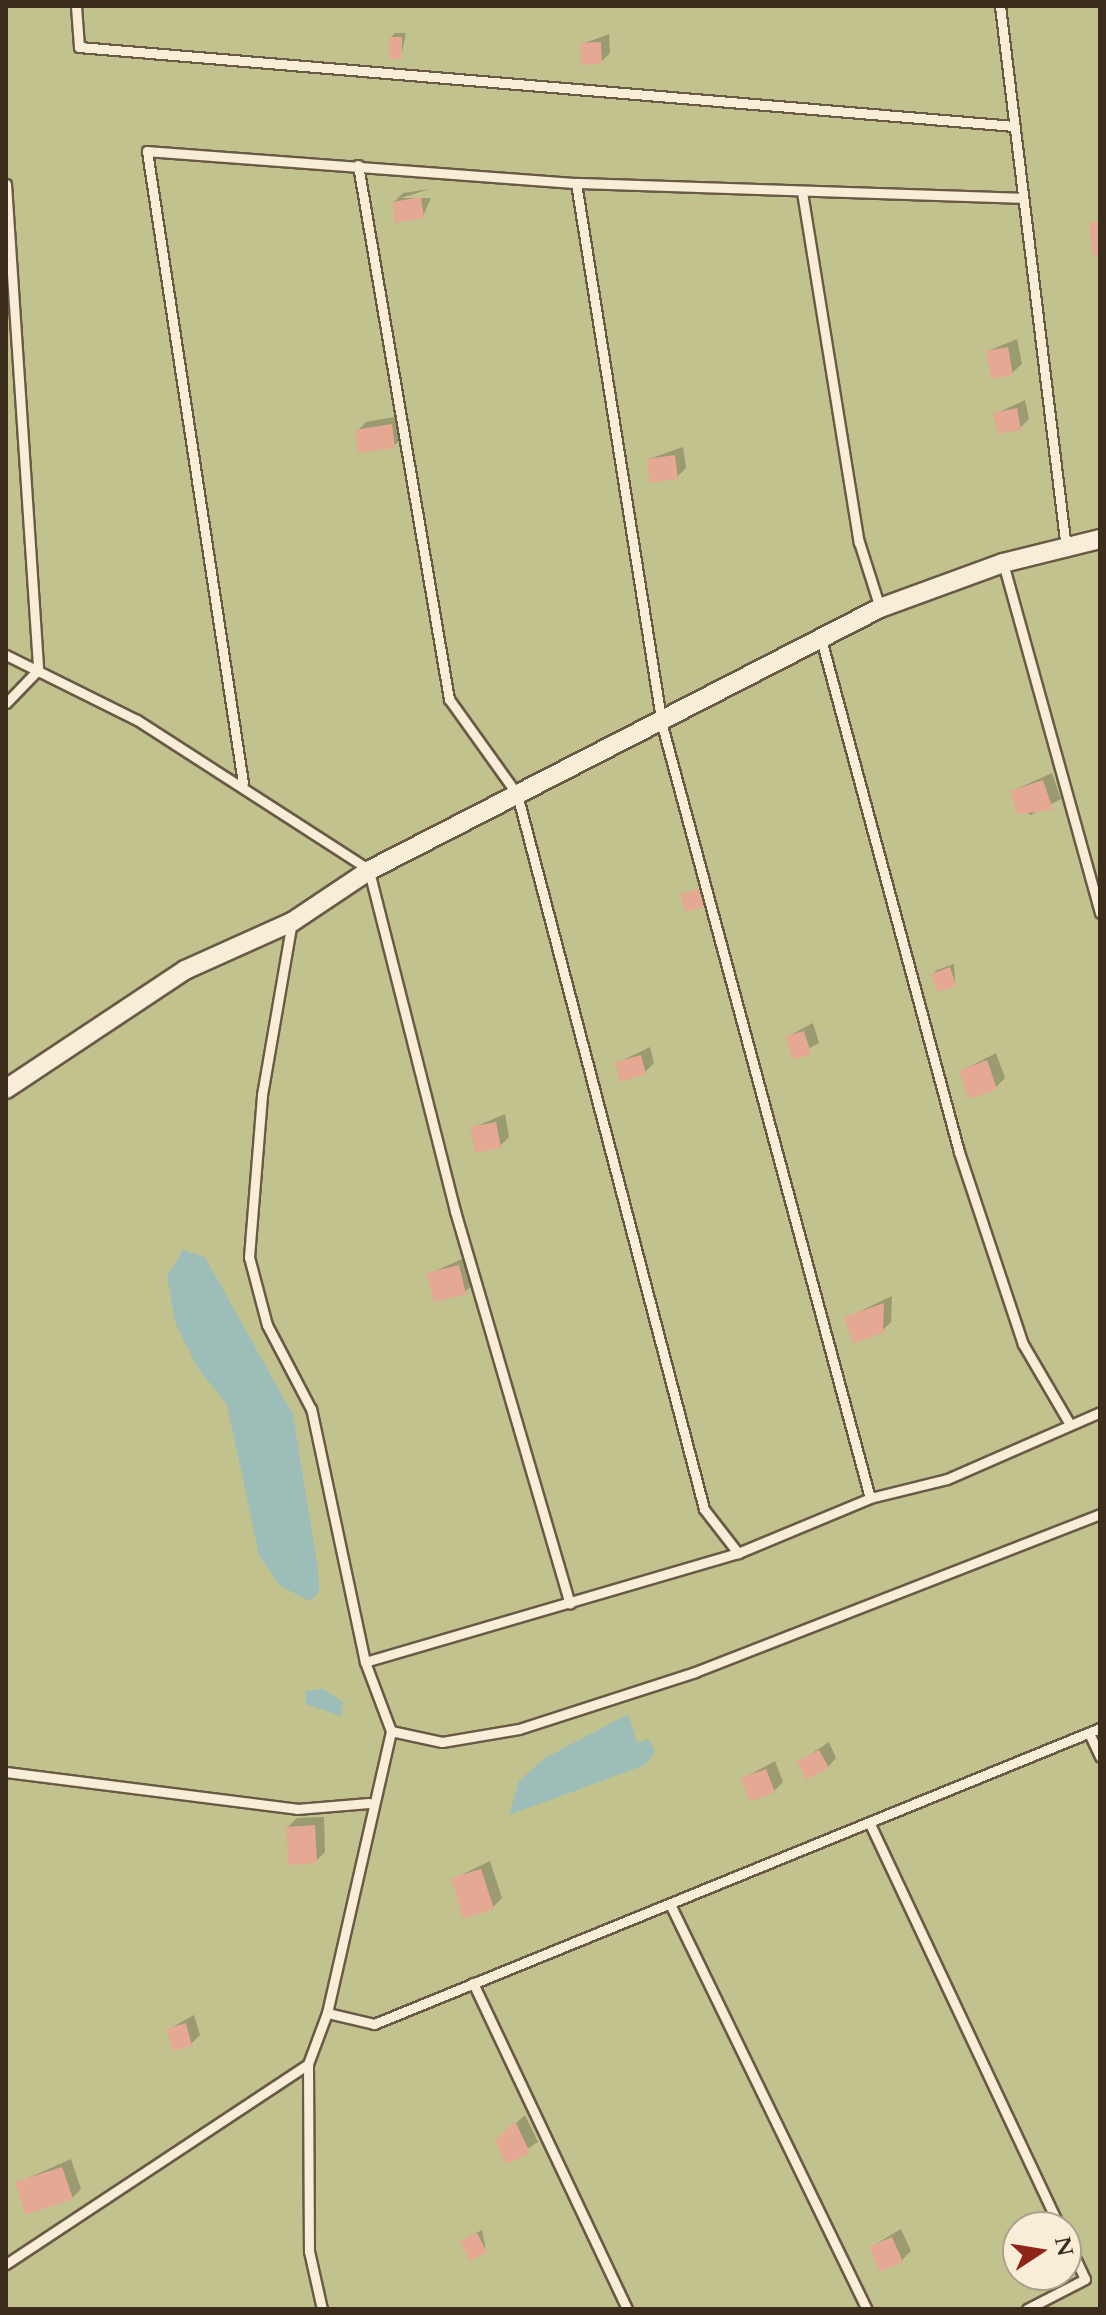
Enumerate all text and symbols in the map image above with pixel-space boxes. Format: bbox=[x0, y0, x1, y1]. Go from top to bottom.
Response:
north arrow bbox=[1002, 2211, 1082, 2291]
text: N bbox=[1047, 2234, 1080, 2259]

